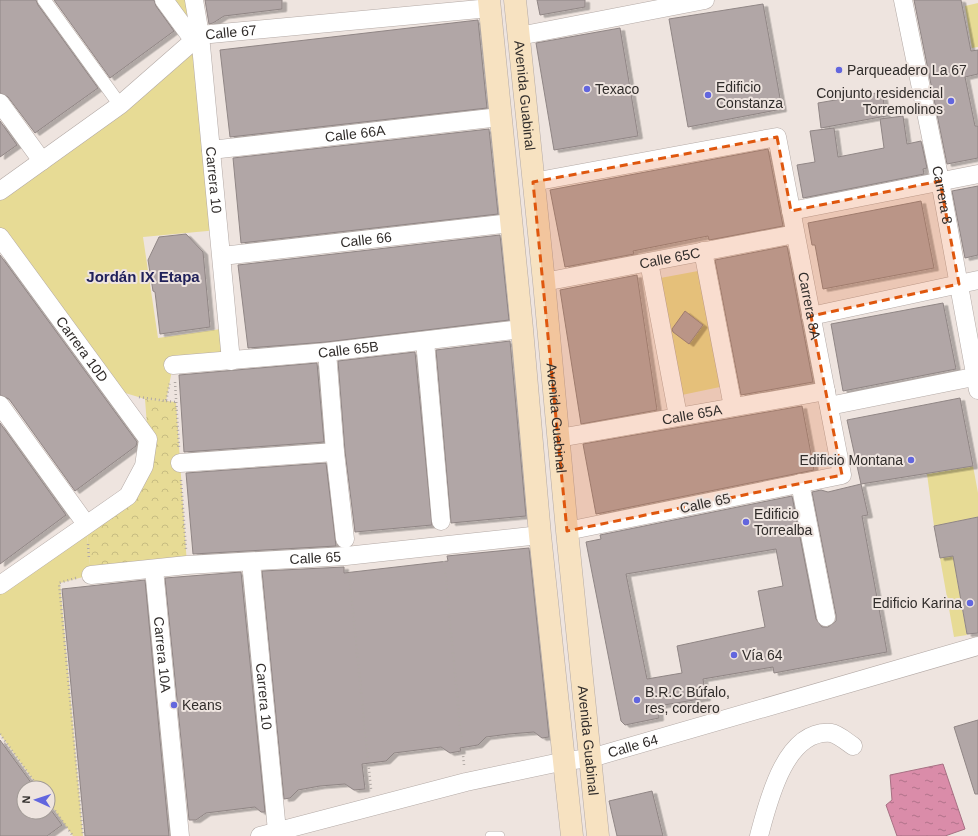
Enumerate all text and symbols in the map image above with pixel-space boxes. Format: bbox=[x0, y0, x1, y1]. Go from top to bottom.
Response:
street label: Calle 67 bbox=[205, 22, 257, 42]
street label: Avenida Guabinal bbox=[511, 40, 538, 151]
place label: Parqueadero La 67 bbox=[847, 62, 967, 78]
marker: Parqueadero La 67 bbox=[834, 65, 844, 75]
place label: Edificio Constanza bbox=[716, 79, 783, 111]
place label: Texaco bbox=[595, 81, 640, 97]
marker: Texaco bbox=[582, 84, 592, 94]
place label: Conjunto residencial Torremolinos bbox=[816, 85, 943, 117]
marker: Edificio Constanza bbox=[703, 90, 713, 100]
marker: Conjunto residencial Torremolinos bbox=[946, 96, 956, 106]
street label: Calle 66A bbox=[324, 122, 387, 145]
street label: Carrera 10 bbox=[203, 146, 225, 214]
street label: Carrera 8 bbox=[929, 164, 956, 226]
street label: Calle 66 bbox=[340, 229, 393, 250]
street label: Calle 65C bbox=[638, 244, 701, 272]
district label: Jordán IX Etapa bbox=[86, 268, 200, 285]
street label: Carrera 8A bbox=[795, 271, 824, 342]
street label: Carrera 10D bbox=[53, 313, 111, 385]
street label: Calle 65B bbox=[317, 338, 379, 361]
street label: Avenida Guabinal bbox=[544, 362, 570, 474]
street label: Calle 65A bbox=[661, 401, 724, 428]
place label: Edificio Montana bbox=[799, 452, 903, 468]
marker: Edificio Montana bbox=[906, 455, 916, 465]
street label: Calle 65 bbox=[678, 490, 732, 516]
place label: Edificio Torrealba bbox=[754, 506, 813, 538]
marker: Edificio Torrealba bbox=[741, 517, 751, 527]
street label: Calle 65 bbox=[289, 548, 342, 567]
place label: Edificio Karina bbox=[873, 595, 962, 611]
marker: Edificio Karina bbox=[965, 598, 975, 608]
street label: Carrera 10A bbox=[151, 616, 174, 694]
place label: Vía 64 bbox=[742, 647, 783, 663]
marker: Vía 64 bbox=[729, 650, 739, 660]
street label: Carrera 10 bbox=[253, 662, 275, 731]
place label: B.R.C Búfalo, res, cordero bbox=[645, 684, 730, 716]
street label: Avenida Guabinal bbox=[575, 685, 602, 796]
marker: B.R.C Búfalo, res, cordero bbox=[632, 695, 642, 705]
place label: Keans bbox=[182, 697, 222, 713]
marker: Keans bbox=[169, 700, 179, 710]
street label: Calle 64 bbox=[606, 731, 660, 761]
north arrow bbox=[16, 780, 56, 820]
text: N bbox=[20, 795, 32, 804]

